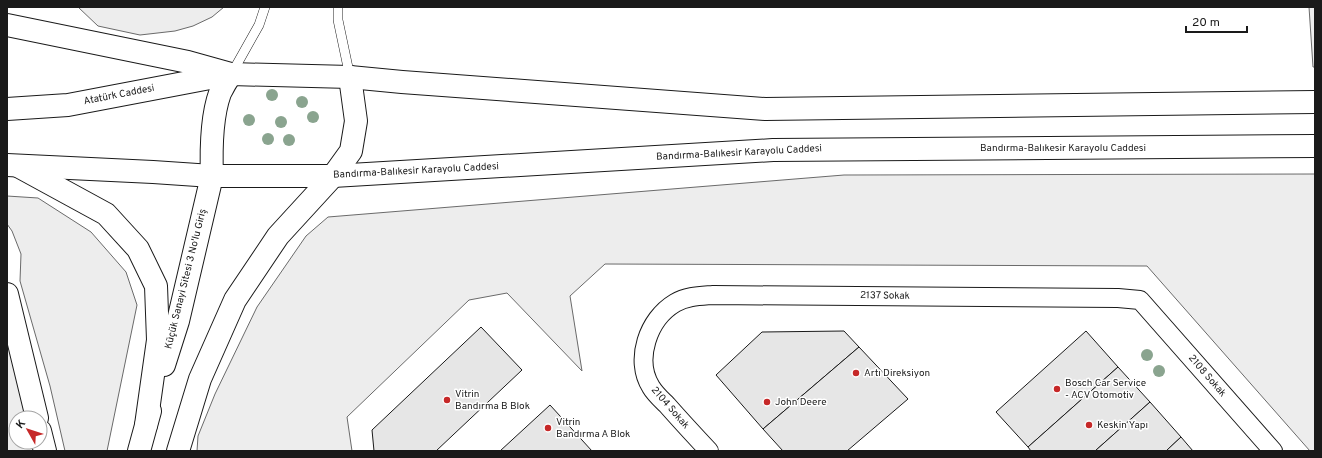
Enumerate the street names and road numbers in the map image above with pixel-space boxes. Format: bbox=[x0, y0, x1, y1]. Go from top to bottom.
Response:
street label: Atatürk Caddesi bbox=[82, 82, 156, 108]
street label: Bandırma-Balıkesir Karayolu Caddesi bbox=[656, 142, 822, 164]
street label: Bandırma-Balıkesir Karayolu Caddesi bbox=[980, 142, 1146, 155]
street label: Bandırma-Balıkesir Karayolu Caddesi bbox=[333, 160, 499, 182]
street label: Küçük Sanayi Sitesi 3 No'lu Giriş bbox=[162, 207, 210, 351]
street label: 2137 Sokak bbox=[860, 289, 910, 303]
street label: 2108 Sokak bbox=[1185, 352, 1229, 400]
street label: 2104 Sokak bbox=[648, 384, 692, 432]

